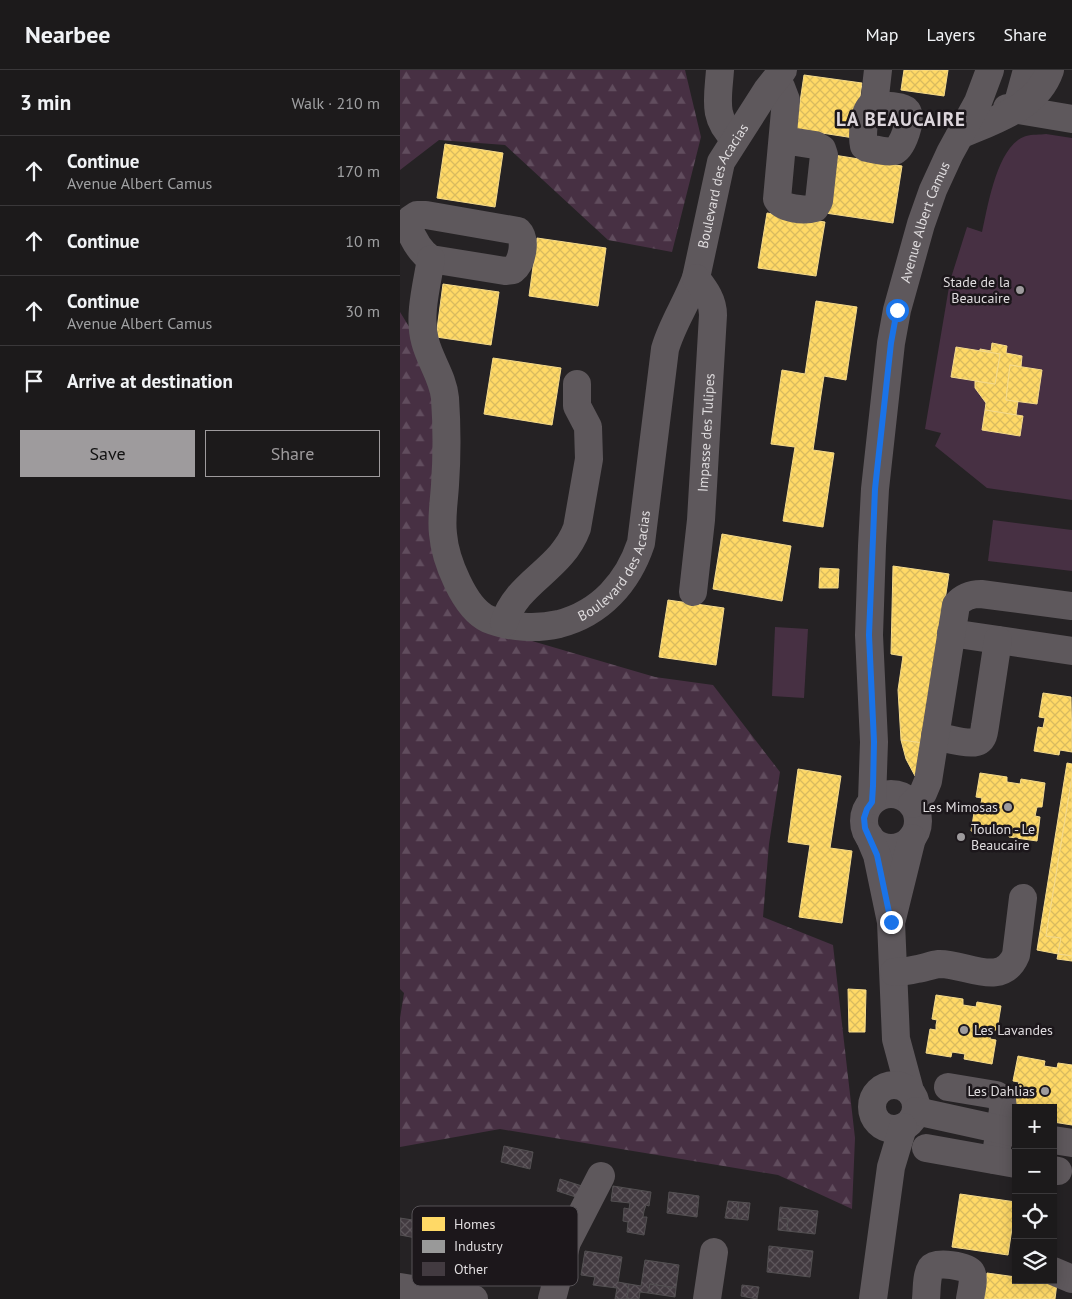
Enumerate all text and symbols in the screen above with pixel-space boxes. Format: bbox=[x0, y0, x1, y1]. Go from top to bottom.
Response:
text: Nearbee bbox=[25, 19, 110, 50]
text: Map bbox=[866, 23, 898, 46]
text: Layers bbox=[926, 23, 975, 46]
text: Share bbox=[1003, 23, 1047, 46]
text: 3 min bbox=[20, 89, 71, 116]
text: Walk · 210 m bbox=[291, 93, 380, 113]
district label: LA BEAUCAIRE bbox=[836, 107, 966, 131]
street label: Boulevard des Acacias bbox=[694, 120, 752, 250]
text: Continue bbox=[67, 149, 139, 173]
icon: ahead bbox=[20, 157, 48, 185]
street label: Avenue Albert Camus bbox=[896, 158, 954, 285]
text: 170 m bbox=[337, 161, 380, 181]
text: Avenue Albert Camus bbox=[67, 173, 212, 193]
icon: ahead bbox=[20, 227, 48, 255]
text: Continue bbox=[67, 229, 139, 253]
text: 10 m bbox=[345, 231, 380, 251]
place label: Stade de la Beaucaire bbox=[943, 273, 1010, 307]
marker: Stade de la Beaucaire bbox=[1014, 284, 1026, 296]
text: Continue bbox=[67, 289, 139, 313]
icon: ahead bbox=[20, 297, 48, 325]
route start bbox=[886, 299, 909, 322]
text: 30 m bbox=[345, 301, 380, 321]
text: Avenue Albert Camus bbox=[67, 313, 212, 333]
icon: arrive bbox=[20, 367, 48, 395]
text: Arrive at destination bbox=[67, 369, 233, 393]
street label: Impasse des Tulipes bbox=[694, 373, 719, 492]
button: Save bbox=[20, 430, 195, 477]
button: Share bbox=[205, 430, 380, 477]
street label: Boulevard des Acacias bbox=[575, 509, 654, 625]
place label: Les Mimosas bbox=[922, 798, 998, 816]
marker: Les Mimosas bbox=[1002, 801, 1014, 813]
place label: Toulon - Le Beaucaire bbox=[971, 820, 1035, 854]
marker: Toulon - Le Beaucaire bbox=[955, 831, 967, 843]
route end bbox=[880, 911, 903, 934]
place label: Les Lavandes bbox=[974, 1021, 1053, 1039]
marker: Les Lavandes bbox=[958, 1024, 970, 1036]
place label: Les Dahlias bbox=[967, 1082, 1035, 1100]
marker: Les Dahlias bbox=[1039, 1085, 1051, 1097]
map controls bbox=[1012, 1104, 1057, 1284]
button: + bbox=[1012, 1104, 1057, 1149]
button: − bbox=[1012, 1149, 1057, 1194]
button: locate bbox=[1012, 1194, 1057, 1239]
legend bbox=[412, 1206, 578, 1286]
text: Homes bbox=[454, 1215, 495, 1233]
text: Industry bbox=[454, 1237, 503, 1255]
button: layers bbox=[1012, 1239, 1057, 1284]
text: Other bbox=[454, 1260, 488, 1278]

